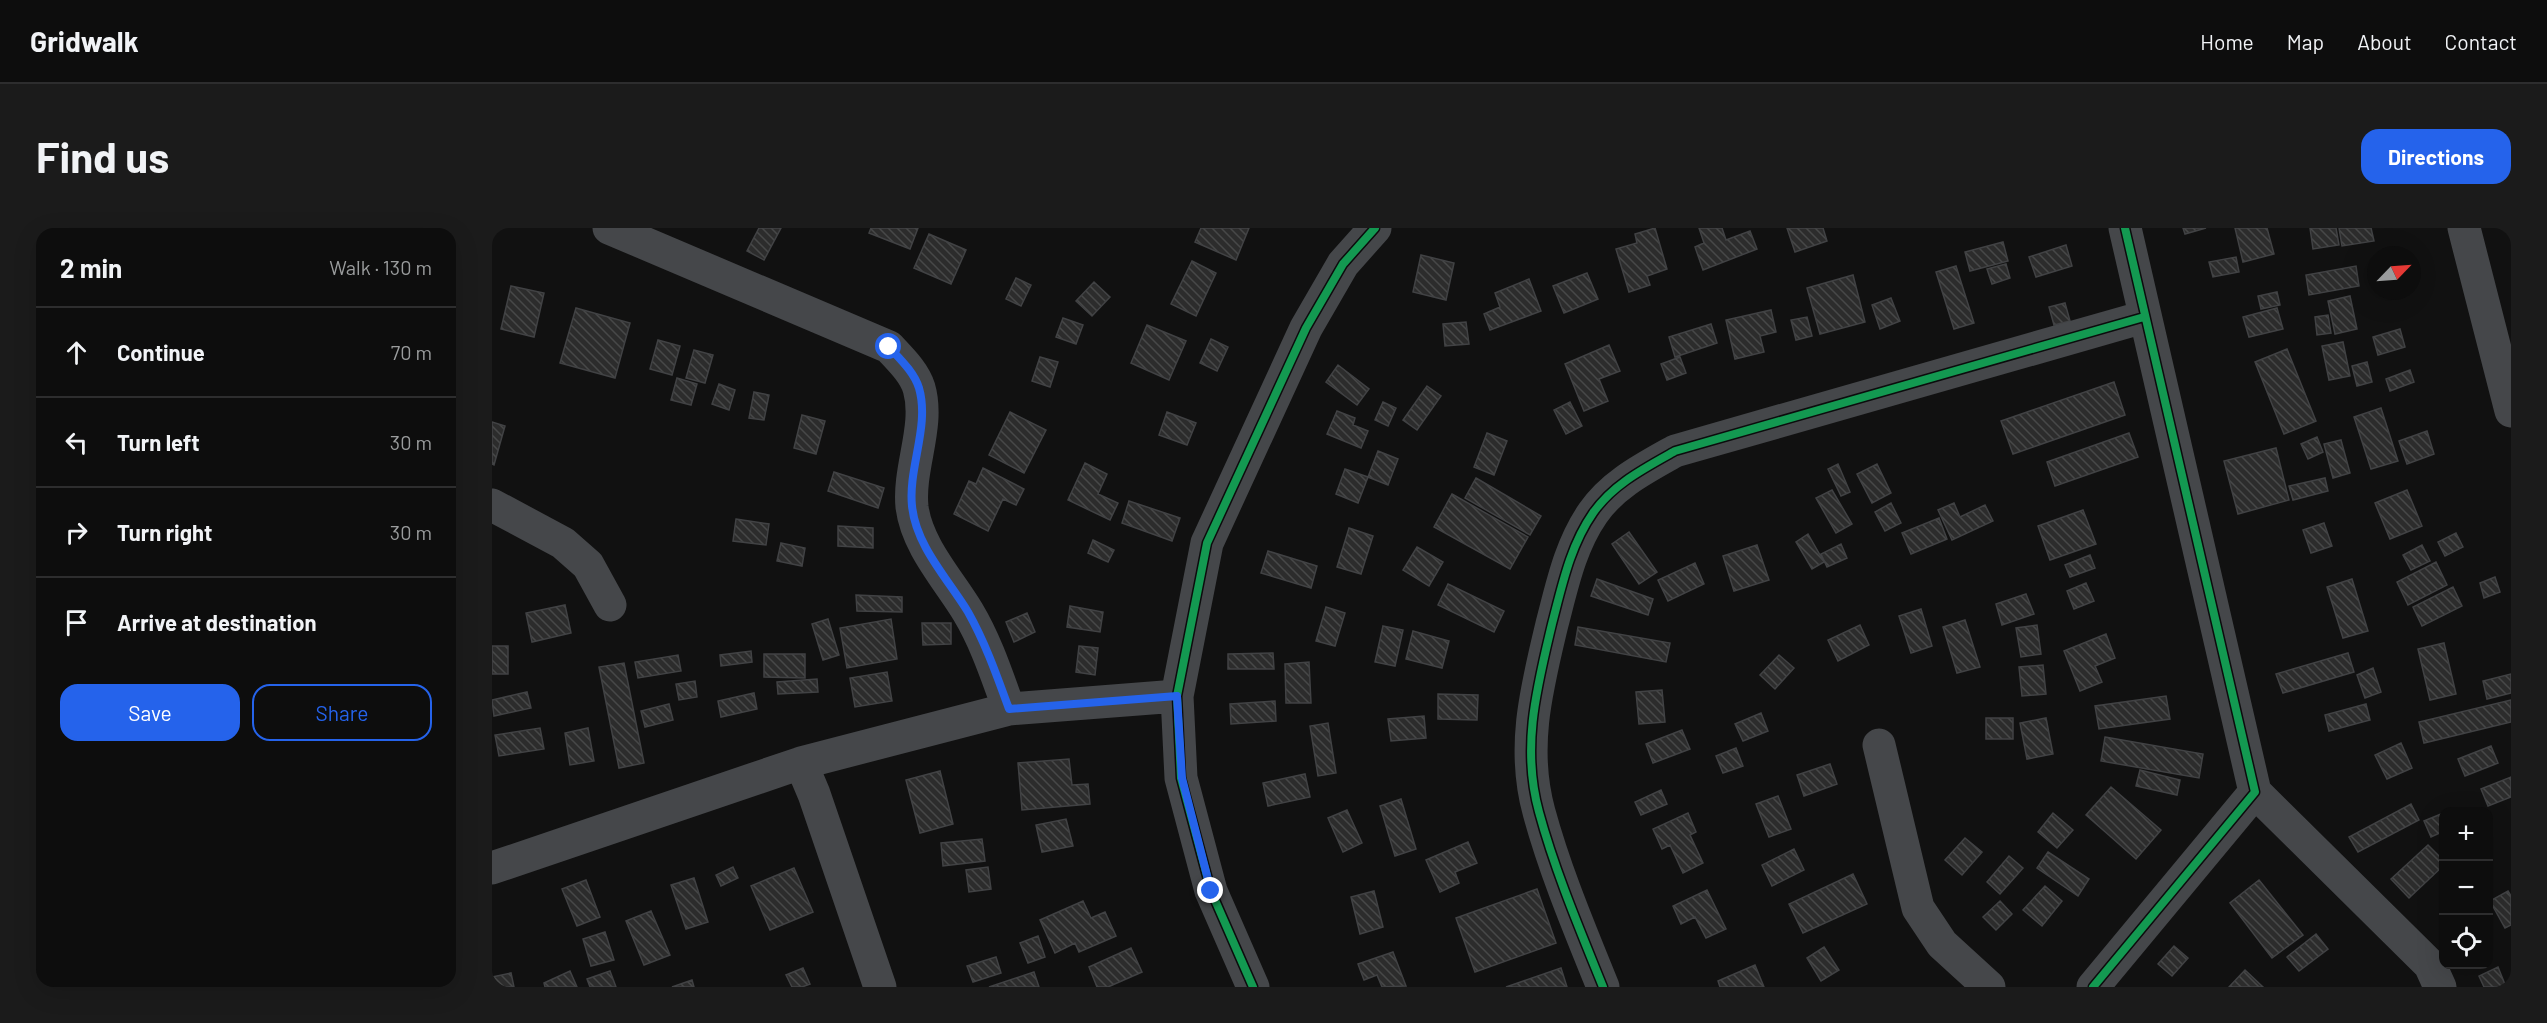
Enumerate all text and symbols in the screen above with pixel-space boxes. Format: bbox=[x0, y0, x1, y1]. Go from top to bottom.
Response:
text: Gridwalk bbox=[30, 24, 139, 58]
text: Home bbox=[2200, 29, 2254, 54]
text: Map bbox=[2287, 29, 2324, 54]
text: About bbox=[2357, 29, 2412, 54]
text: Contact bbox=[2445, 29, 2517, 54]
button: Directions bbox=[2361, 129, 2511, 184]
text: Find us bbox=[36, 131, 169, 181]
north arrow bbox=[2367, 246, 2421, 300]
text: 2 min bbox=[60, 252, 122, 283]
text: Walk · 130 m bbox=[329, 255, 432, 279]
route start bbox=[875, 333, 901, 359]
icon: ahead bbox=[60, 336, 93, 369]
text: Continue bbox=[117, 339, 205, 365]
text: 70 m bbox=[391, 340, 432, 364]
icon: left bbox=[60, 426, 93, 459]
text: Turn left bbox=[117, 429, 200, 455]
text: 30 m bbox=[390, 430, 432, 454]
icon: right bbox=[60, 516, 93, 549]
text: Turn right bbox=[117, 519, 212, 545]
text: 30 m bbox=[390, 520, 432, 544]
icon: arrive bbox=[60, 606, 93, 639]
text: Arrive at destination bbox=[117, 609, 316, 635]
button: Save bbox=[60, 684, 240, 741]
button: Share bbox=[252, 684, 432, 741]
map controls bbox=[2439, 807, 2493, 969]
button: + bbox=[2439, 807, 2493, 861]
button: − bbox=[2439, 861, 2493, 915]
route end bbox=[1197, 877, 1223, 903]
button: locate bbox=[2439, 915, 2493, 969]

